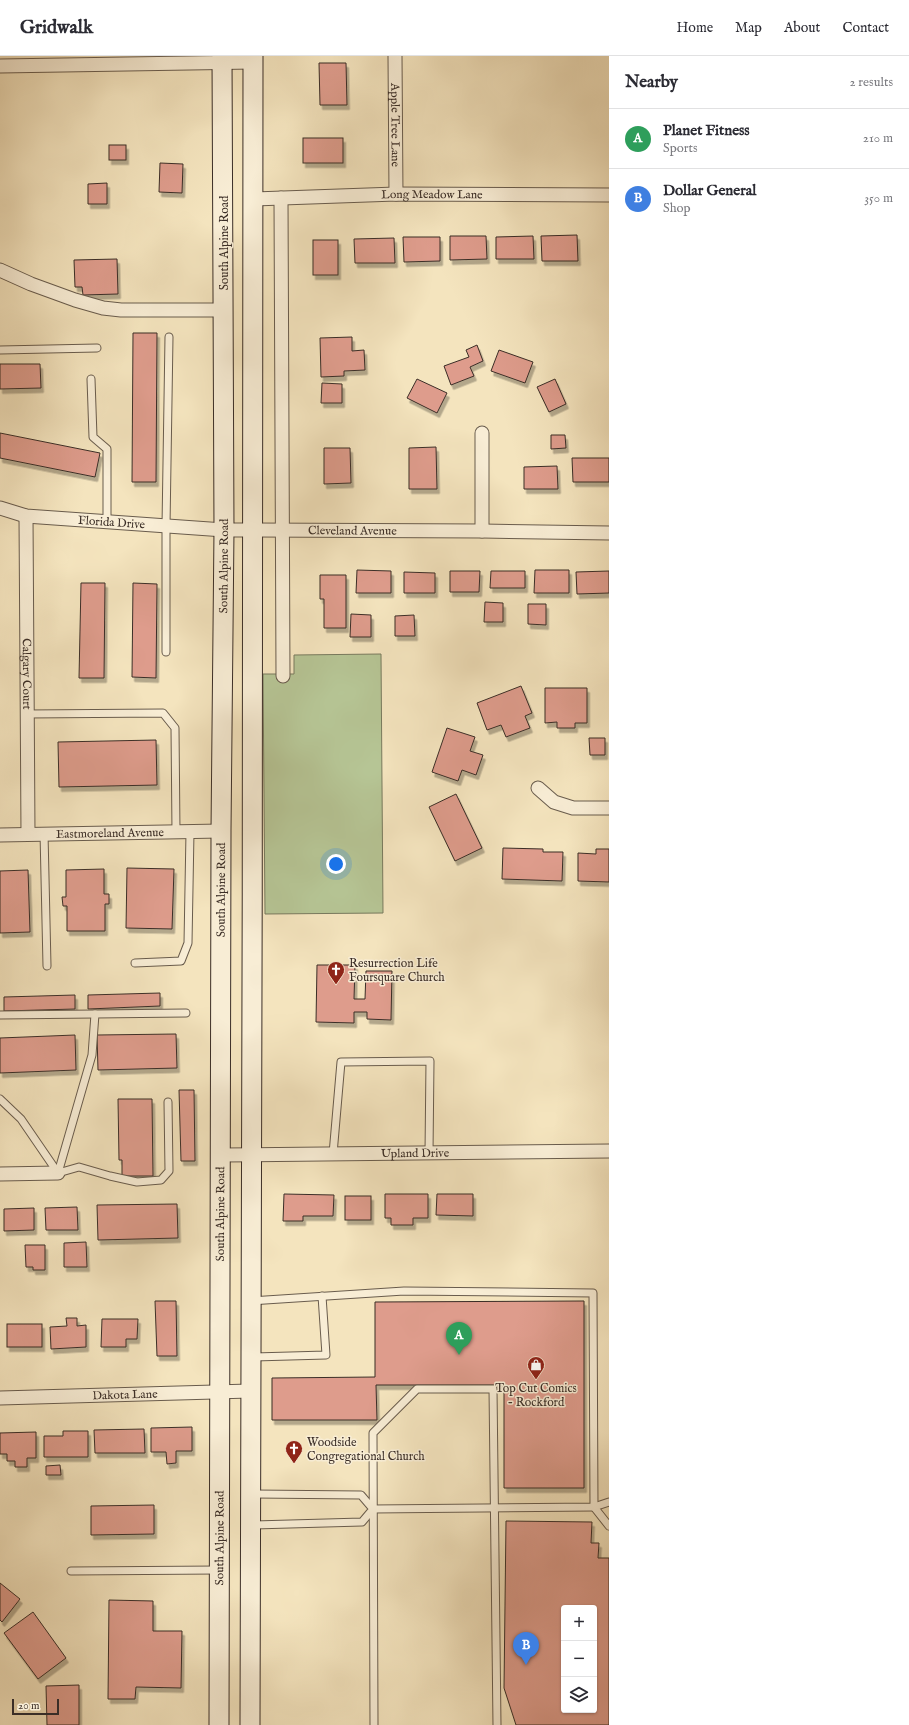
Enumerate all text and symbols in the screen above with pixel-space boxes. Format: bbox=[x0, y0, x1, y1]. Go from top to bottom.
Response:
text: Gridwalk bbox=[20, 16, 93, 40]
text: Home bbox=[677, 19, 713, 37]
text: Map bbox=[735, 19, 762, 37]
text: About bbox=[784, 19, 820, 37]
text: Contact bbox=[842, 19, 889, 37]
text: Nearby bbox=[625, 72, 678, 93]
text: 2 results bbox=[849, 74, 893, 91]
street label: Apple Tree Lane bbox=[387, 82, 403, 168]
text: Planet Fitness bbox=[663, 121, 750, 140]
text: A bbox=[634, 130, 642, 147]
text: 210 m bbox=[863, 130, 893, 147]
text: Sports bbox=[663, 140, 698, 157]
text: Dollar General bbox=[663, 181, 756, 200]
street label: Long Meadow Lane bbox=[381, 186, 483, 202]
text: B bbox=[634, 190, 642, 207]
text: 350 m bbox=[864, 190, 893, 207]
street label: South Alpine Road bbox=[217, 195, 233, 290]
text: Shop bbox=[663, 200, 691, 217]
street label: Florida Drive bbox=[78, 512, 146, 532]
street label: South Alpine Road bbox=[216, 518, 232, 613]
street label: Cleveland Avenue bbox=[308, 523, 397, 538]
street label: Calgary Court bbox=[19, 638, 35, 710]
street label: Eastmoreland Avenue bbox=[56, 825, 165, 841]
street label: South Alpine Road bbox=[213, 842, 229, 937]
your location bbox=[326, 854, 346, 874]
place label: Resurrection Life Foursquare Church bbox=[349, 956, 445, 986]
church icon: Resurrection Life Foursquare Church bbox=[326, 960, 346, 985]
street label: Upland Drive bbox=[381, 1145, 450, 1162]
street label: South Alpine Road bbox=[213, 1166, 229, 1261]
pin: A bbox=[446, 1322, 472, 1355]
shop icon: Top Cut Comics - Rockford bbox=[526, 1355, 546, 1380]
place label: Top Cut Comics - Rockford bbox=[495, 1381, 577, 1410]
street label: Dakota Lane bbox=[92, 1386, 158, 1403]
place label: Woodside Congregational Church bbox=[307, 1435, 425, 1464]
church icon: Woodside Congregational Church bbox=[284, 1439, 304, 1464]
street label: South Alpine Road bbox=[212, 1490, 228, 1585]
map controls bbox=[561, 1605, 597, 1713]
button: + bbox=[561, 1605, 597, 1641]
pin: B bbox=[513, 1632, 539, 1665]
button: − bbox=[561, 1641, 597, 1677]
button: layers bbox=[561, 1677, 597, 1713]
scale bar bbox=[12, 1697, 59, 1716]
text: 20 m bbox=[18, 1699, 39, 1713]

